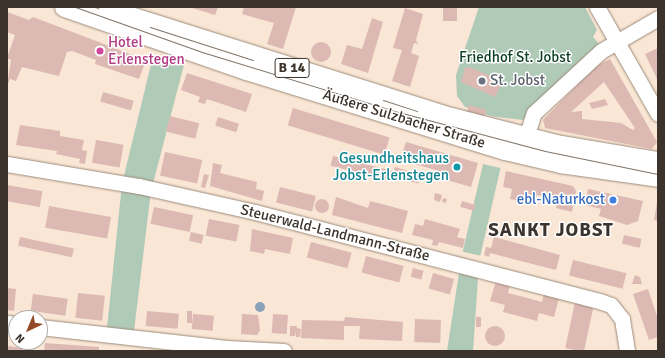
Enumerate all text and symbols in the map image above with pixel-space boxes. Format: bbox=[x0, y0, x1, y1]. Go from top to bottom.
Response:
place label: Hotel Erlenstegen bbox=[108, 33, 185, 68]
marker: Hotel Erlenstegen bbox=[95, 46, 105, 56]
park label: Friedhof St. Jobst bbox=[459, 49, 571, 67]
road number: B 14 bbox=[274, 56, 310, 80]
place label: St. Jobst bbox=[490, 72, 545, 90]
marker: St. Jobst bbox=[477, 76, 487, 86]
street label: Äußere Sulzbacher Straße bbox=[321, 86, 487, 152]
place label: Gesundheitshaus Jobst-Erlenstegen bbox=[333, 149, 449, 184]
marker: Gesundheitshaus Jobst-Erlenstegen bbox=[452, 162, 462, 172]
place label: ebl-Naturkost bbox=[517, 191, 605, 209]
marker: ebl-Naturkost bbox=[608, 195, 618, 205]
street label: Steuerwald-Landmann-Straße bbox=[239, 201, 431, 265]
district label: SANKT JOBST bbox=[488, 220, 614, 242]
north arrow bbox=[8, 310, 48, 350]
text: N bbox=[13, 331, 27, 346]

